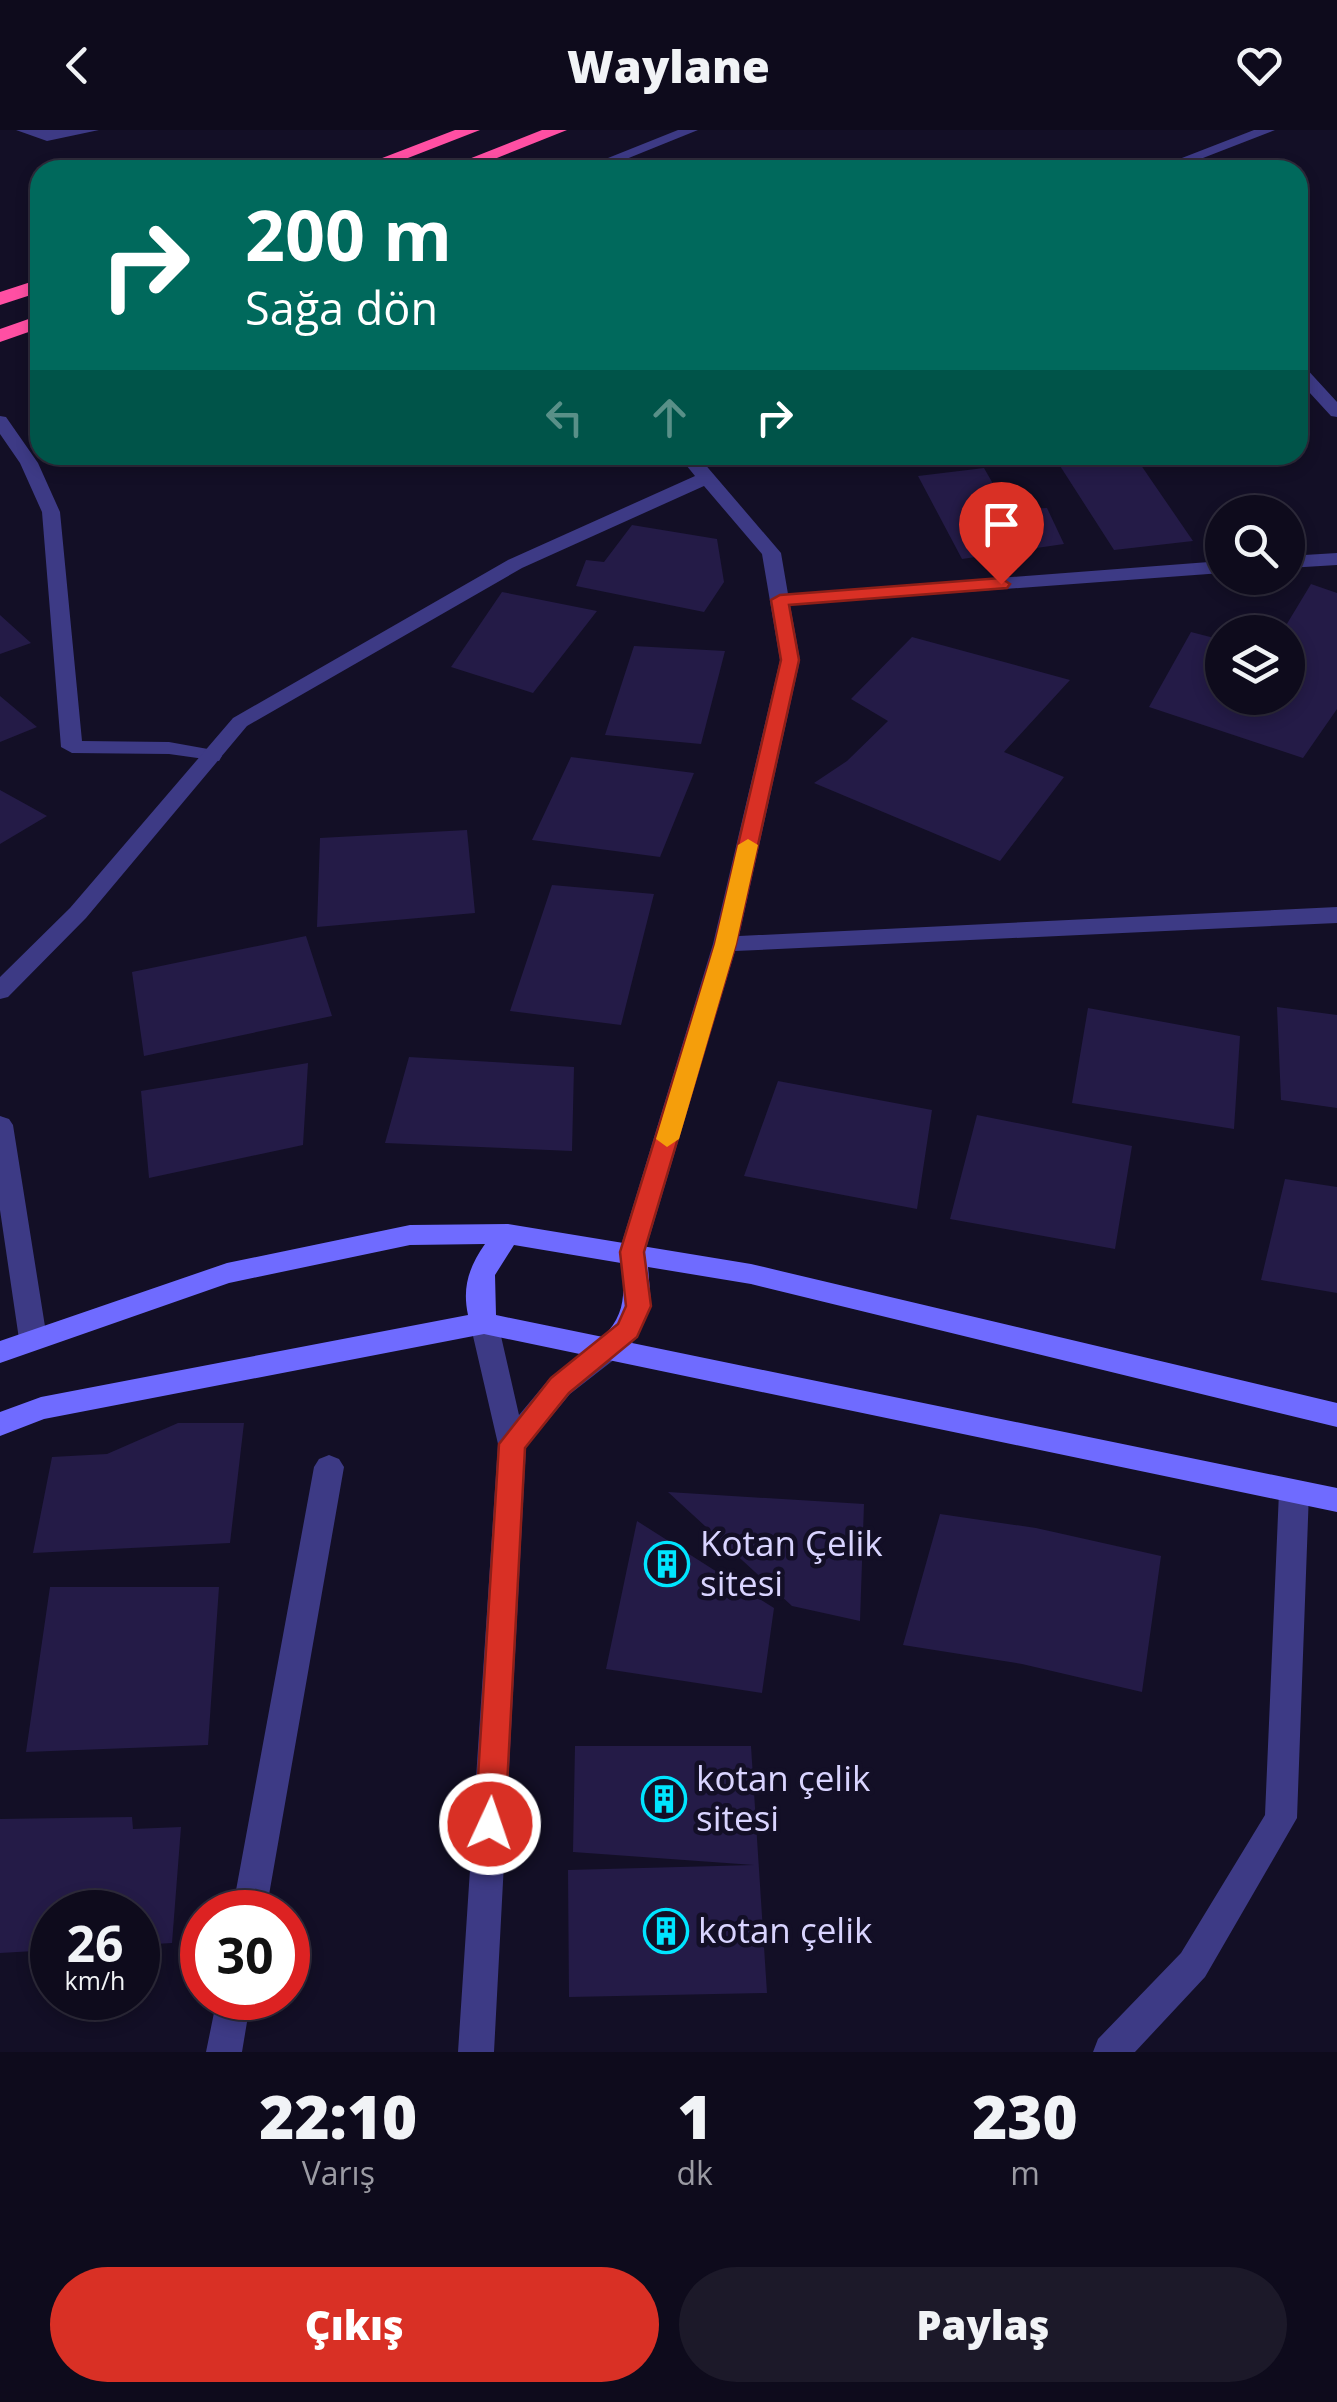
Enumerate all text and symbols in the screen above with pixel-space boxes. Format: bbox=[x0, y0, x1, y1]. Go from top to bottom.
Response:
text: Waylane bbox=[567, 35, 770, 96]
icon: back bbox=[50, 38, 105, 93]
icon: heart bbox=[1232, 38, 1287, 93]
text: 200 m bbox=[245, 186, 452, 282]
icon: right bbox=[80, 200, 210, 330]
text: Sağa dön bbox=[245, 277, 438, 338]
icon: left bbox=[537, 390, 592, 445]
icon: ahead bbox=[642, 390, 697, 445]
icon: right bbox=[747, 390, 802, 445]
pin bbox=[959, 482, 1044, 585]
map controls bbox=[1205, 495, 1305, 715]
button: search bbox=[1205, 495, 1305, 595]
icon: arrive bbox=[974, 497, 1029, 552]
button: layers bbox=[1205, 615, 1305, 715]
place label: Kotan Çelik sitesi bbox=[700, 1519, 883, 1606]
building icon: Kotan Çelik sitesi bbox=[644, 1541, 690, 1587]
place label: kotan çelik sitesi bbox=[696, 1754, 871, 1841]
position arrow bbox=[438, 1772, 542, 1876]
building icon: kotan çelik sitesi bbox=[641, 1776, 687, 1822]
speed limit sign: 30 bbox=[180, 1890, 310, 2020]
place label: kotan çelik bbox=[698, 1906, 873, 1953]
building icon: kotan çelik bbox=[643, 1908, 689, 1954]
text: 26 bbox=[66, 1909, 124, 1977]
text: km/h bbox=[65, 1963, 125, 1997]
text: 22:10 bbox=[259, 2075, 417, 2157]
text: 1 bbox=[677, 2075, 712, 2157]
text: 230 bbox=[972, 2075, 1078, 2157]
text: Varış bbox=[302, 2151, 375, 2194]
text: dk bbox=[677, 2151, 713, 2194]
text: m bbox=[1010, 2151, 1040, 2194]
button: Çıkış bbox=[50, 2267, 659, 2382]
button: Paylaş bbox=[679, 2267, 1287, 2382]

